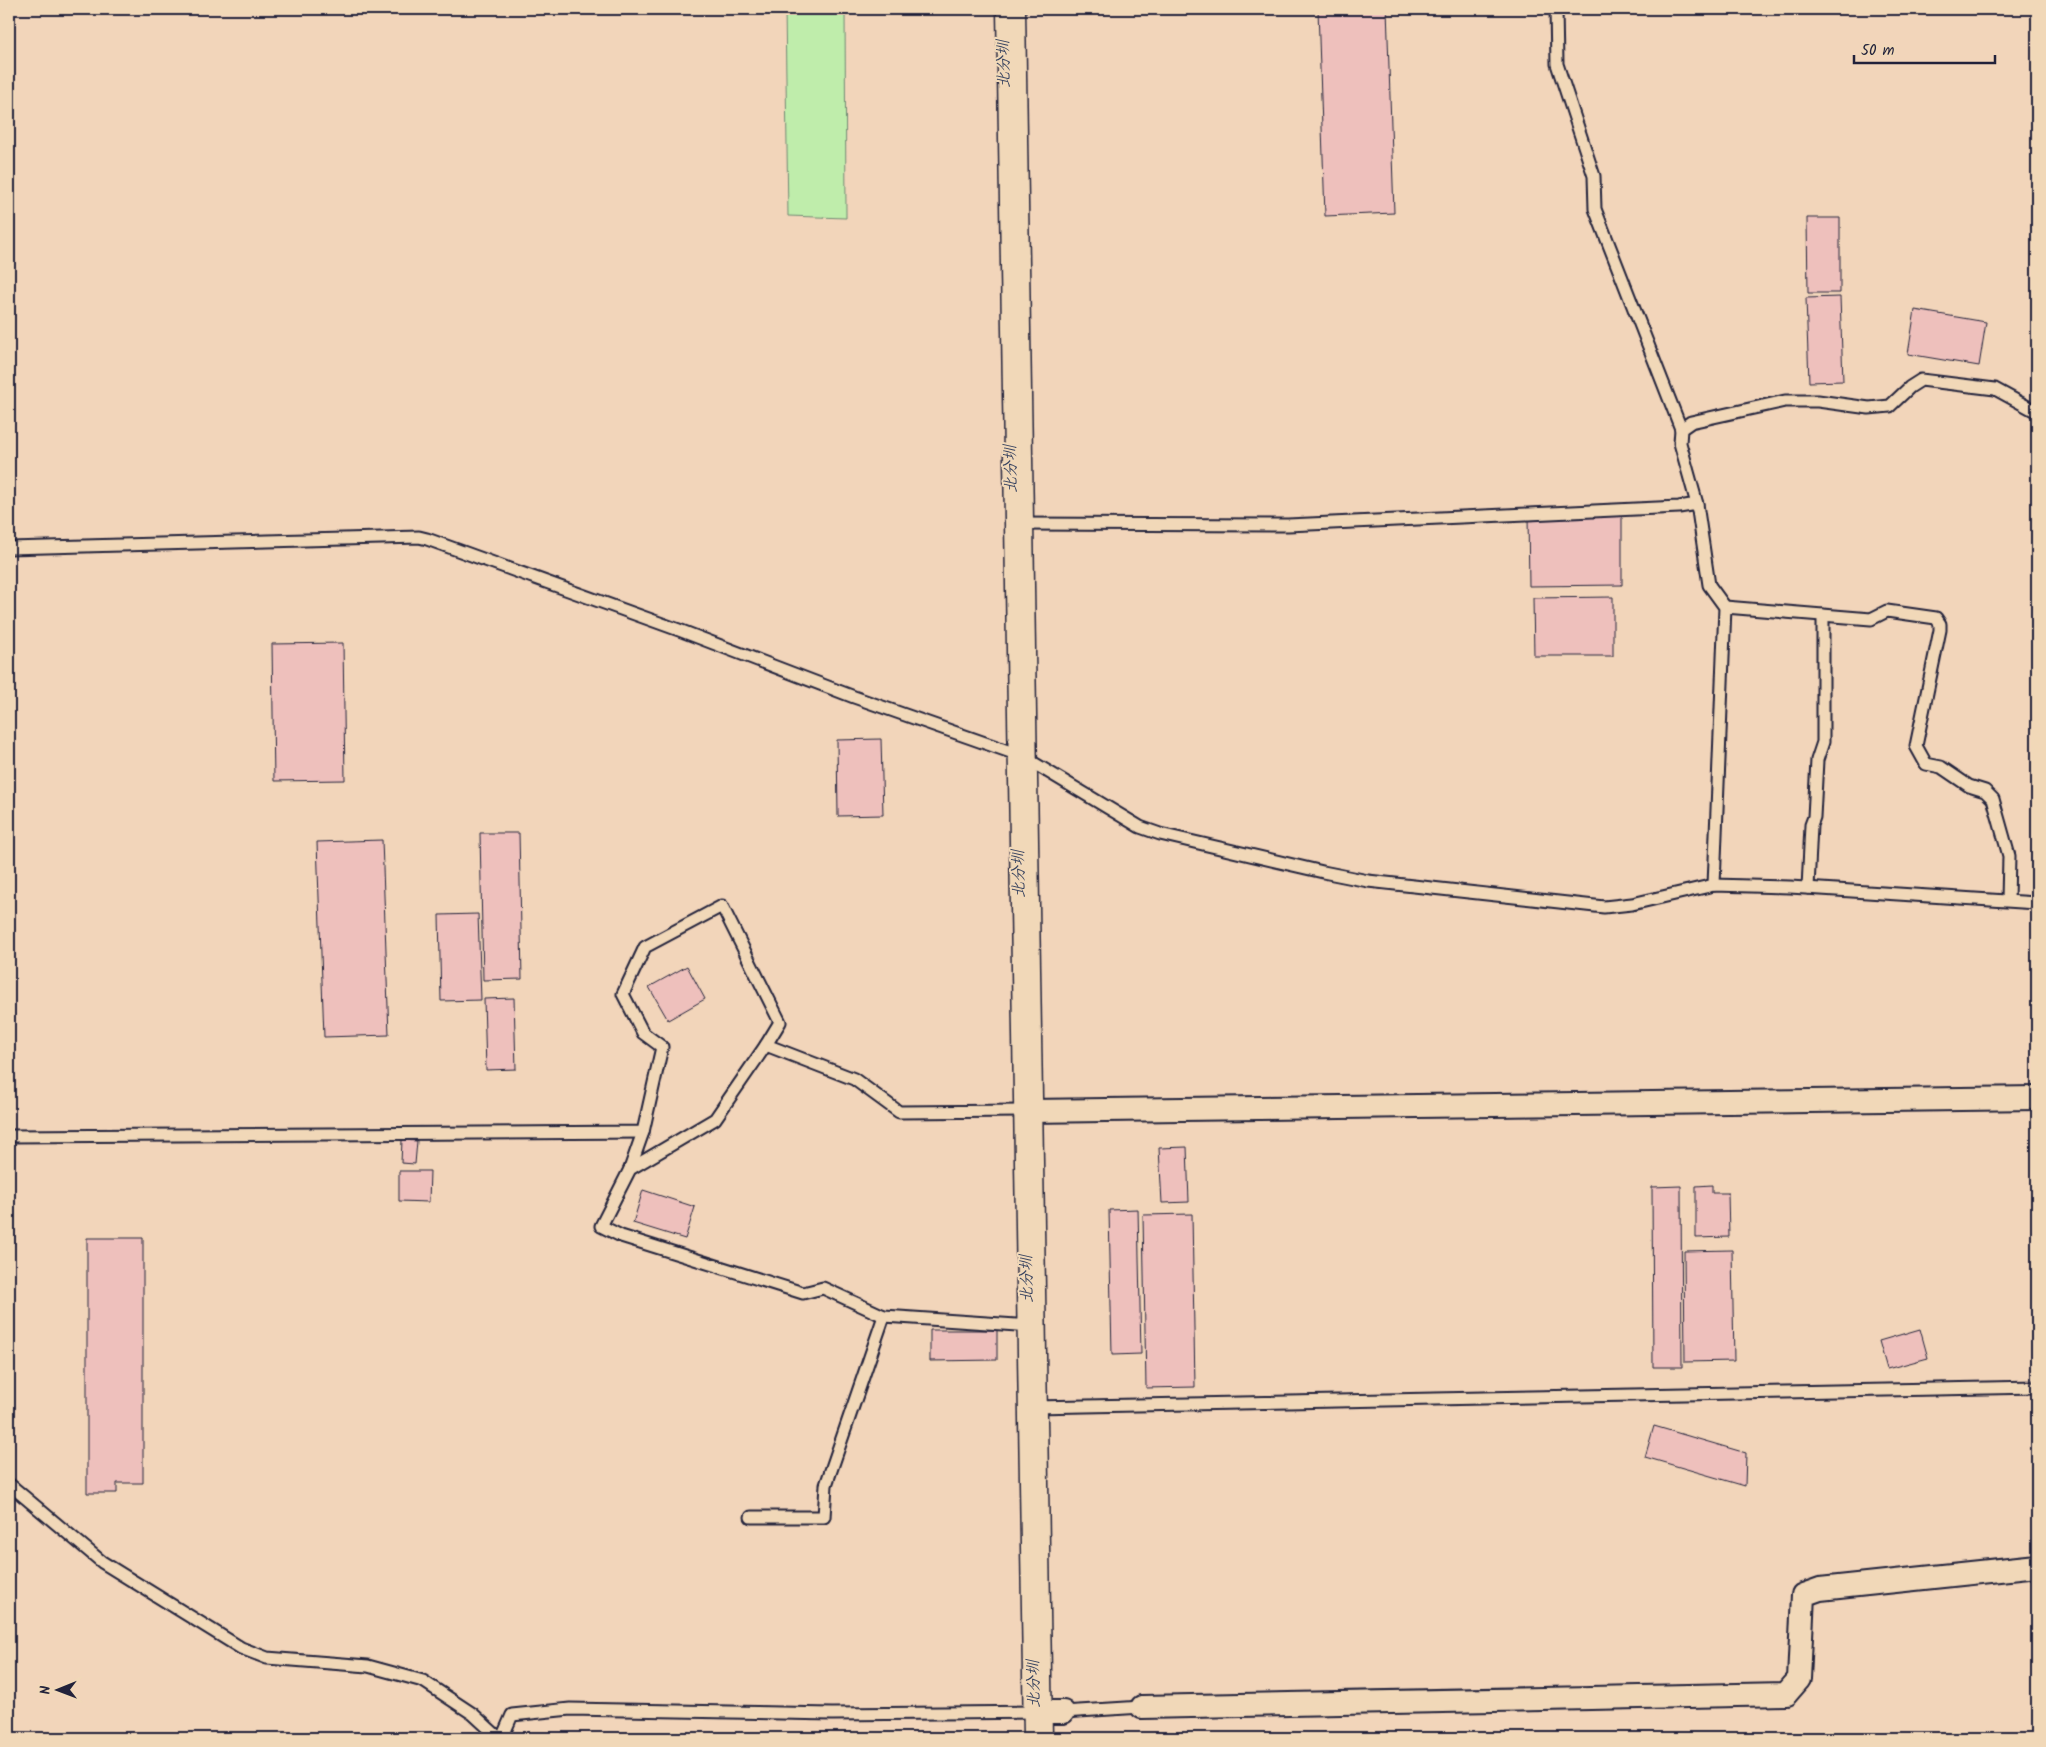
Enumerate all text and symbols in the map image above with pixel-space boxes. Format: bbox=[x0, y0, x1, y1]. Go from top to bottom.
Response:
scale bar bbox=[1854, 32, 1995, 64]
water label: 北分圳 bbox=[991, 38, 1017, 88]
text: 50 m bbox=[1861, 39, 1895, 63]
water label: 北分圳 bbox=[998, 443, 1024, 493]
water label: 北分圳 bbox=[1006, 848, 1032, 898]
water label: 北分圳 bbox=[1014, 1253, 1040, 1303]
water label: 北分圳 bbox=[1021, 1658, 1047, 1708]
north arrow bbox=[32, 1664, 82, 1714]
text: N bbox=[35, 1685, 57, 1695]

